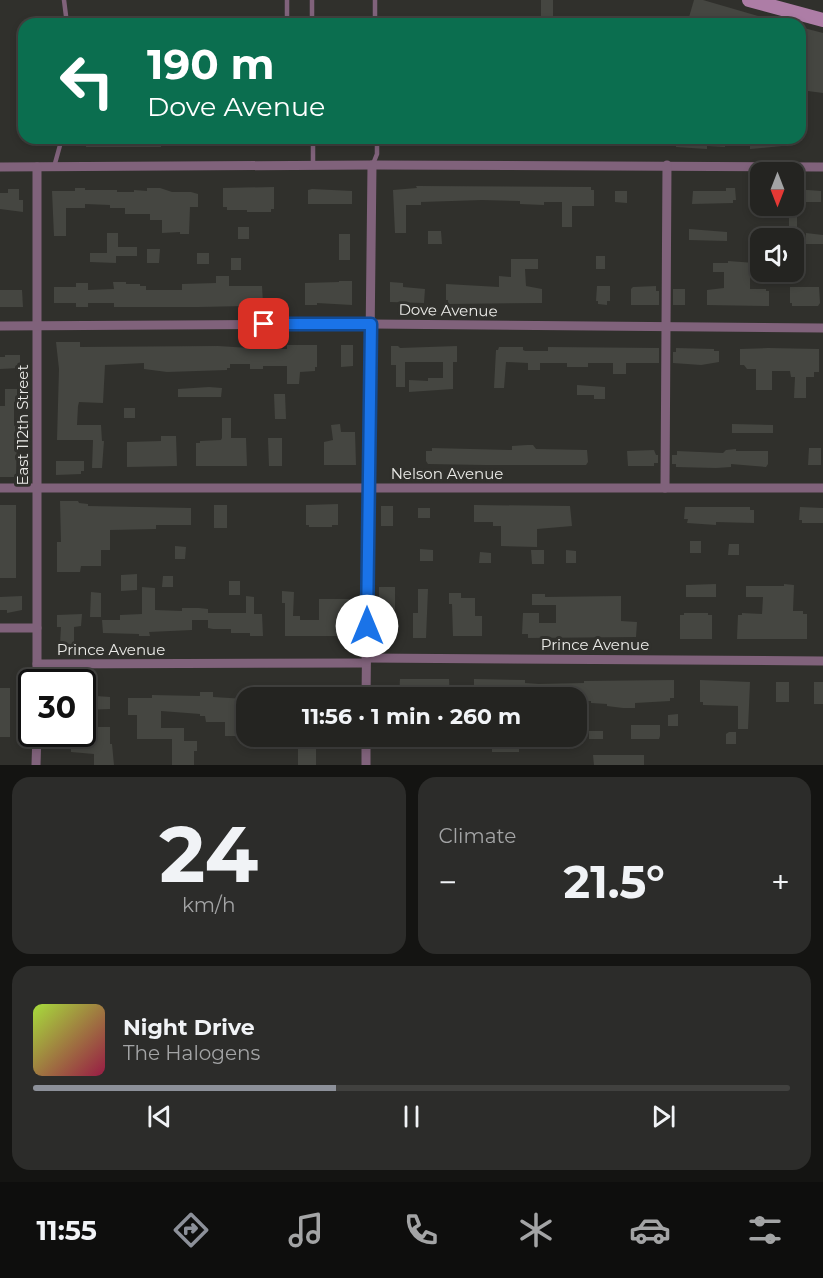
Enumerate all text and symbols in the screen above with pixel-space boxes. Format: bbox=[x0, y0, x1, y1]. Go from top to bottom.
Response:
text: 190 m bbox=[147, 38, 275, 90]
icon: left bbox=[48, 42, 126, 120]
text: Dove Avenue bbox=[147, 90, 325, 123]
north arrow bbox=[750, 162, 804, 216]
map controls bbox=[750, 162, 804, 282]
button: sound bbox=[750, 228, 804, 282]
pin bbox=[238, 298, 289, 349]
street label: Dove Avenue bbox=[398, 300, 498, 320]
icon: arrive bbox=[247, 307, 280, 340]
street label: East 112th Street bbox=[13, 365, 32, 485]
street label: Nelson Avenue bbox=[391, 464, 503, 483]
position arrow bbox=[335, 594, 399, 658]
street label: Prince Avenue bbox=[541, 635, 649, 654]
street label: Prince Avenue bbox=[57, 640, 165, 659]
speed limit sign: 30 bbox=[18, 669, 96, 747]
text: 11:56 · 1 min · 260 m bbox=[302, 703, 521, 730]
text: 24 bbox=[159, 806, 258, 902]
text: Climate bbox=[439, 824, 516, 848]
text: 21.5° bbox=[564, 854, 665, 909]
text: − bbox=[439, 862, 457, 902]
text: + bbox=[771, 862, 790, 902]
text: km/h bbox=[182, 893, 235, 917]
text: Night Drive bbox=[123, 1014, 255, 1041]
text: The Halogens bbox=[123, 1041, 260, 1065]
icon: previous bbox=[143, 1100, 176, 1133]
icon: pause bbox=[395, 1100, 428, 1133]
icon: next bbox=[647, 1100, 680, 1133]
icon: directions bbox=[170, 1209, 212, 1251]
icon: music bbox=[285, 1209, 327, 1251]
icon: phone bbox=[400, 1209, 442, 1251]
icon: climate bbox=[515, 1209, 557, 1251]
icon: car bbox=[629, 1209, 671, 1251]
icon: filters bbox=[744, 1209, 786, 1251]
text: 11:55 bbox=[36, 1214, 97, 1247]

